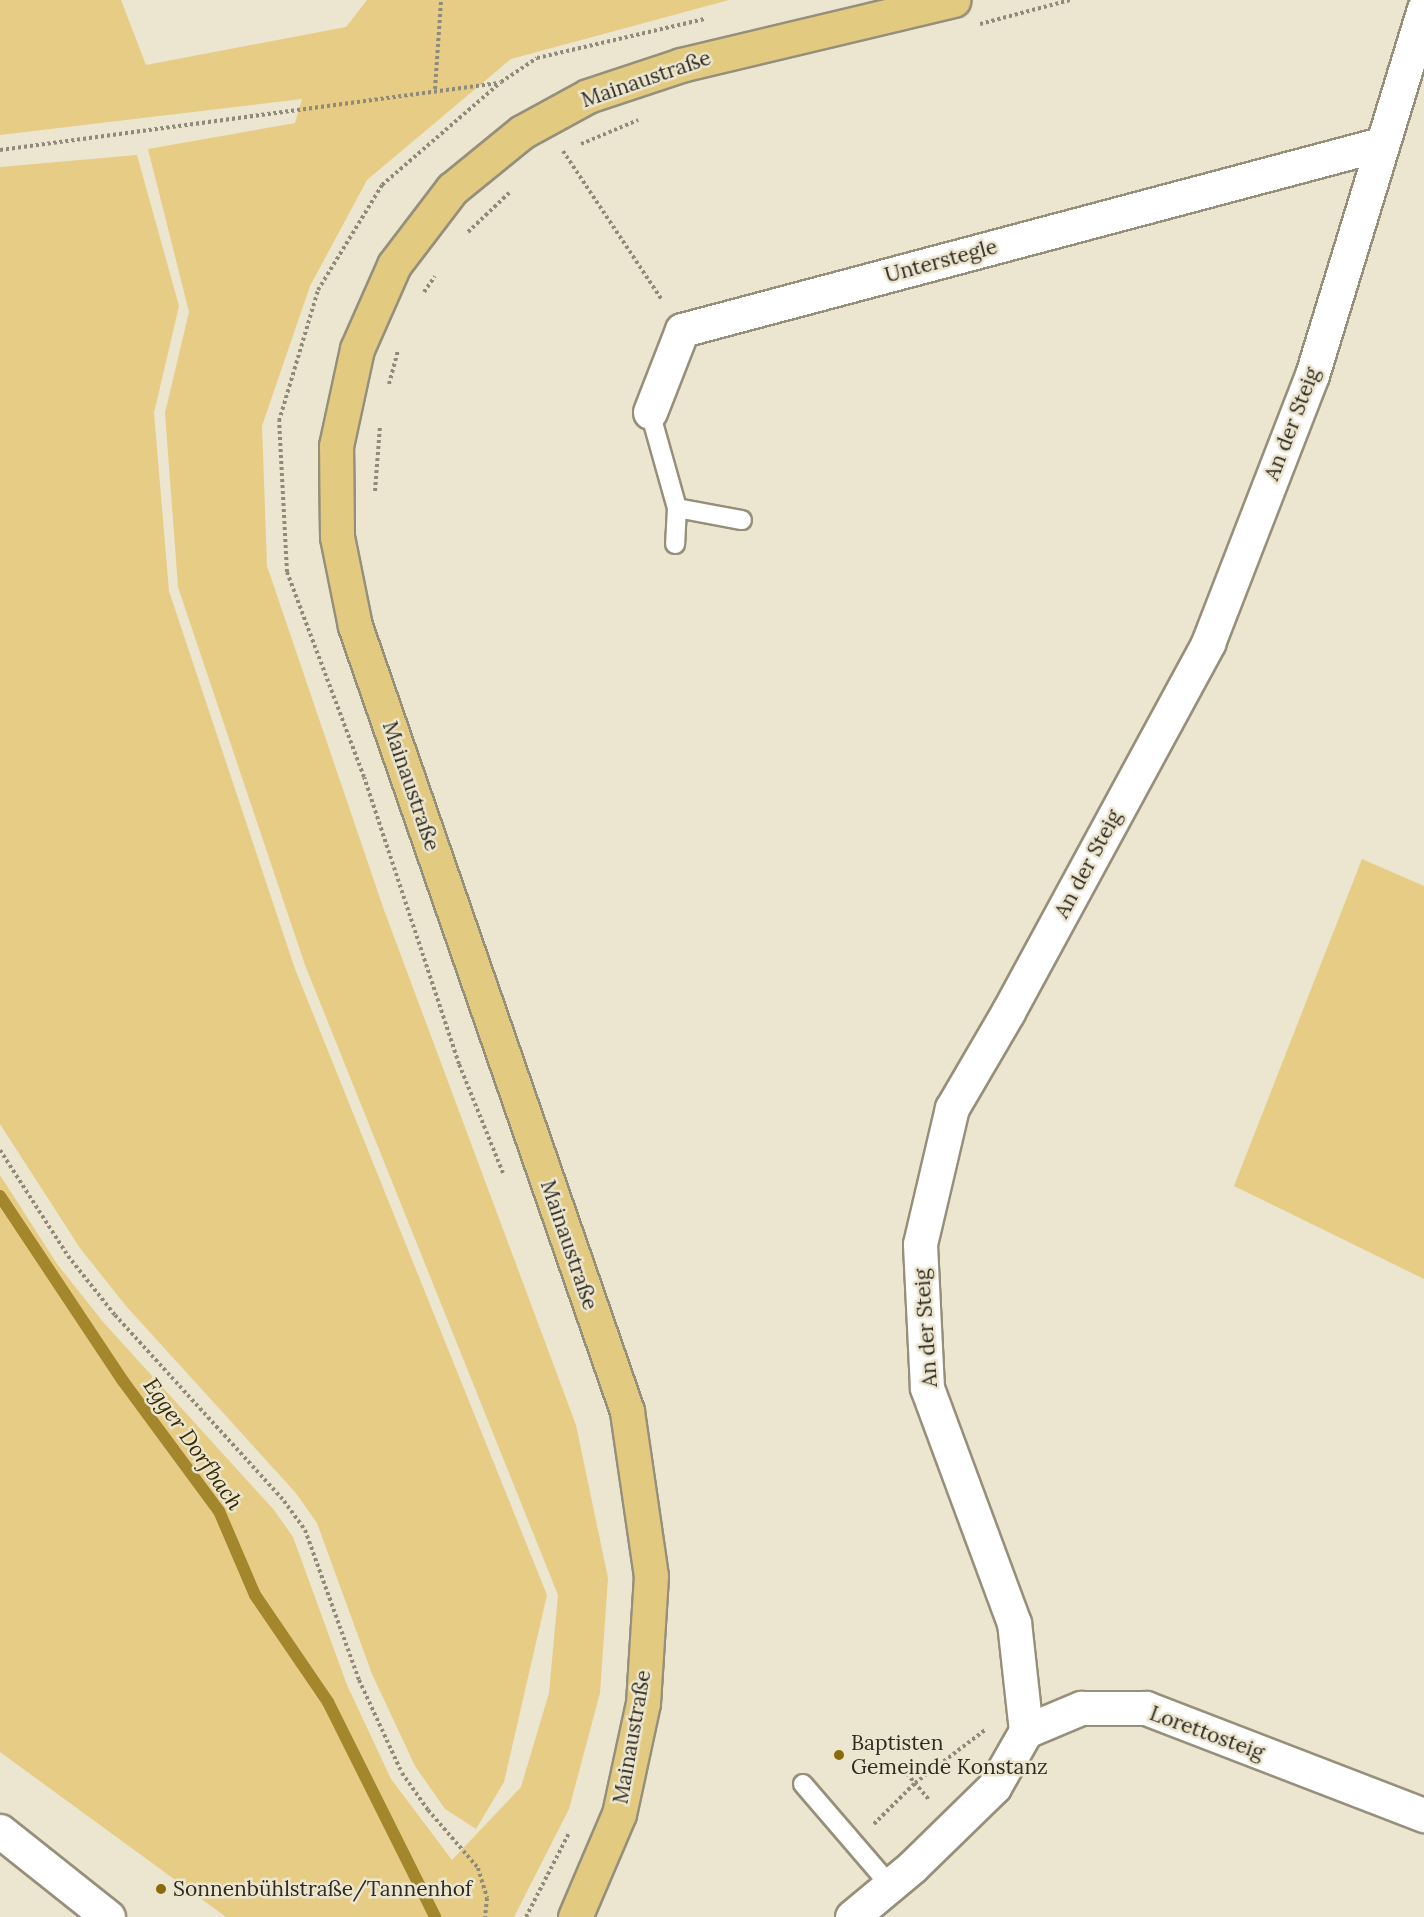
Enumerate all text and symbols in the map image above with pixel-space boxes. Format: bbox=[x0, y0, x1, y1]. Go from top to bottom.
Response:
street label: Mainaustraße bbox=[578, 45, 714, 113]
street label: Unterstegle bbox=[882, 234, 1000, 288]
street label: An der Steig bbox=[1259, 364, 1325, 484]
street label: Mainaustraße bbox=[377, 718, 445, 854]
street label: An der Steig bbox=[1049, 806, 1127, 922]
street label: Mainaustraße bbox=[535, 1177, 603, 1313]
street label: An der Steig bbox=[909, 1268, 943, 1388]
water label: Egger Dorfbach bbox=[138, 1373, 248, 1515]
street label: Mainaustraße bbox=[608, 1668, 656, 1806]
street label: Lorettosteig bbox=[1146, 1701, 1268, 1765]
place label: Baptisten Gemeinde Konstanz bbox=[851, 1730, 1048, 1780]
marker: Baptisten Gemeinde Konstanz bbox=[832, 1748, 846, 1762]
place label: Sonnenbühlstraße/Tannenhof bbox=[173, 1876, 472, 1902]
marker: Sonnenbühlstraße/Tannenhof bbox=[154, 1882, 168, 1896]

